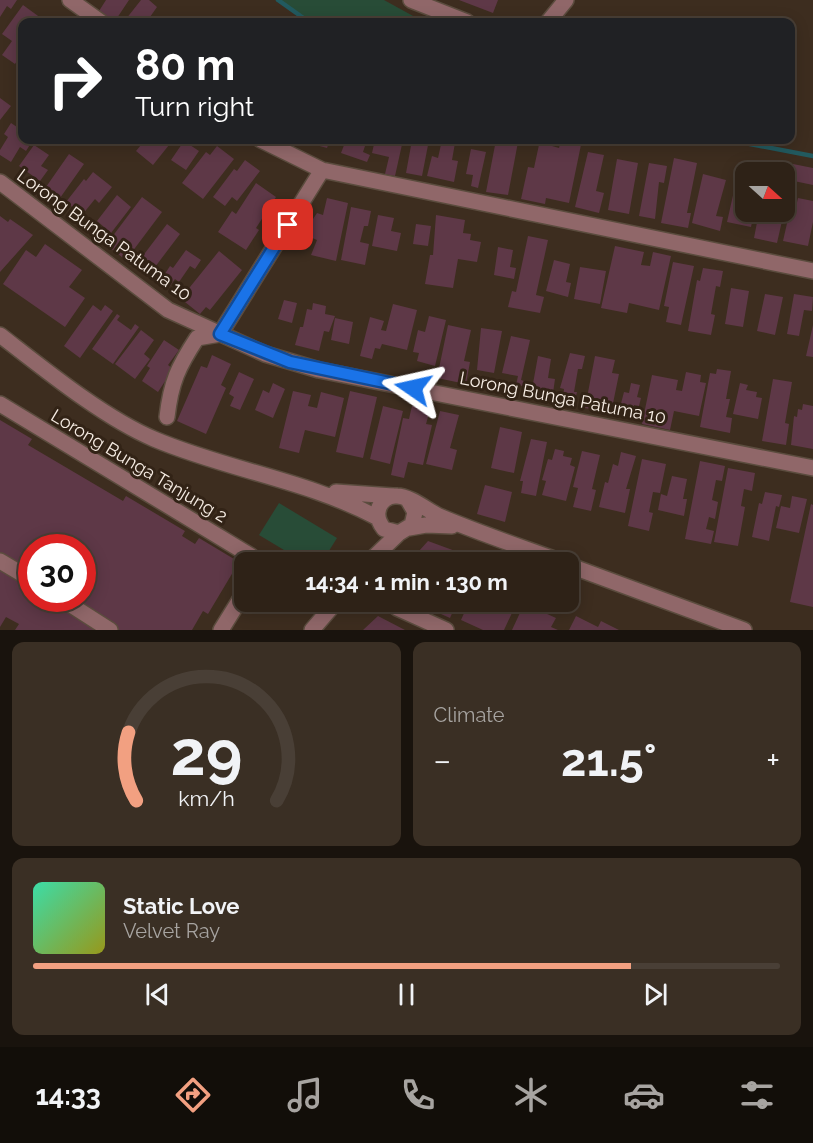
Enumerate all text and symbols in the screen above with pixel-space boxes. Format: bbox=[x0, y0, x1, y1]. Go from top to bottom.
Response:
text: 80 m bbox=[135, 41, 235, 90]
icon: right bbox=[36, 42, 114, 120]
text: Turn right bbox=[135, 91, 254, 122]
north arrow bbox=[735, 162, 795, 222]
map controls bbox=[735, 162, 795, 222]
street label: Lorong Bunga Patuma 10 bbox=[13, 164, 195, 305]
pin bbox=[262, 199, 313, 250]
icon: arrive bbox=[271, 208, 304, 241]
position arrow bbox=[381, 356, 445, 420]
street label: Lorong Bunga Patuma 10 bbox=[458, 367, 668, 428]
street label: Lorong Bunga Tanjung 2 bbox=[47, 405, 231, 527]
speed limit sign: 30 bbox=[18, 534, 96, 612]
text: 14:34 · 1 min · 130 m bbox=[305, 569, 508, 595]
text: Climate bbox=[434, 703, 505, 727]
text: 29 bbox=[170, 716, 242, 790]
text: 21.5° bbox=[561, 734, 657, 787]
text: − bbox=[434, 741, 451, 780]
text: + bbox=[766, 741, 780, 780]
text: km/h bbox=[178, 786, 235, 811]
text: Static Love bbox=[123, 893, 240, 919]
text: Velvet Ray bbox=[123, 919, 220, 943]
icon: previous bbox=[141, 978, 174, 1011]
icon: pause bbox=[390, 978, 423, 1011]
icon: next bbox=[639, 978, 672, 1011]
icon: directions bbox=[172, 1074, 214, 1116]
icon: music bbox=[284, 1074, 326, 1116]
icon: phone bbox=[397, 1074, 439, 1116]
icon: climate bbox=[510, 1074, 552, 1116]
icon: car bbox=[623, 1074, 665, 1116]
icon: filters bbox=[736, 1074, 778, 1116]
text: 14:33 bbox=[35, 1080, 101, 1111]

